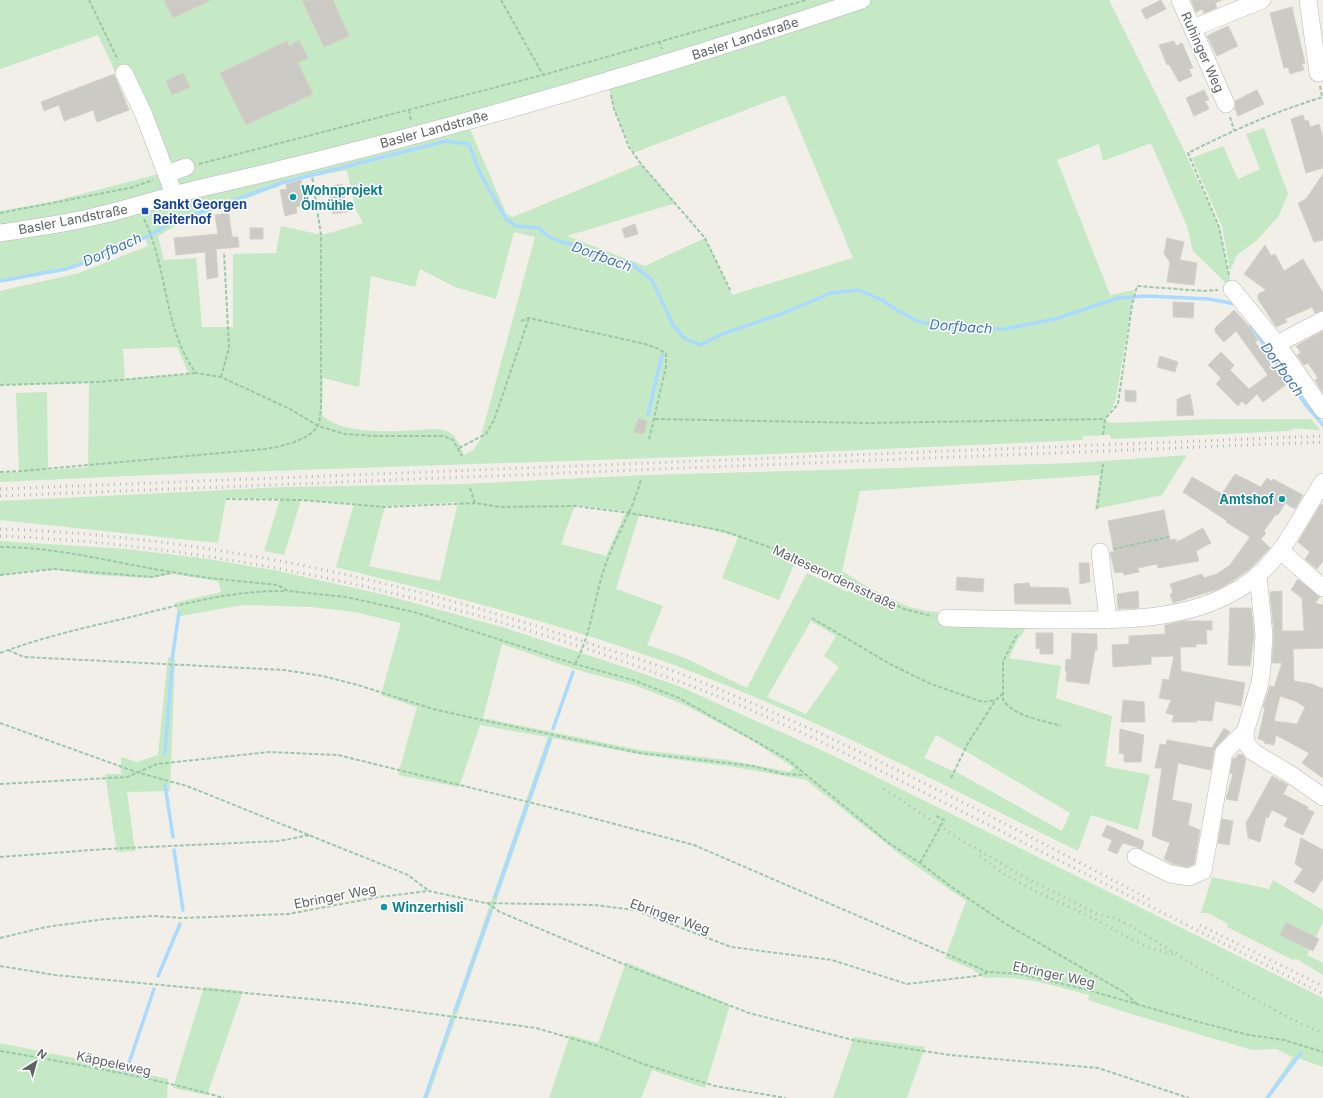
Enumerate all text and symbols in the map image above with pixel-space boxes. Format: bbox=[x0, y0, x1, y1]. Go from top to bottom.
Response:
street label: Ruhinger Weg bbox=[1178, 9, 1228, 95]
street label: Basler Landstraße bbox=[690, 13, 800, 63]
street label: Basler Landstraße bbox=[378, 107, 490, 151]
place label: Wohnprojekt Ölmühle bbox=[301, 182, 383, 213]
marker: Wohnprojekt Ölmühle bbox=[288, 192, 298, 202]
place label: Sankt Georgen Reiterhof bbox=[153, 196, 247, 227]
street label: Basler Landstraße bbox=[17, 201, 129, 237]
marker: Sankt Georgen Reiterhof bbox=[140, 206, 150, 216]
water label: Dorfbach bbox=[80, 228, 144, 270]
water label: Dorfbach bbox=[570, 237, 634, 275]
water label: Dorfbach bbox=[929, 315, 993, 337]
water label: Dorfbach bbox=[1258, 339, 1308, 399]
place label: Amtshof bbox=[1219, 491, 1275, 507]
marker: Amtshof bbox=[1277, 494, 1287, 504]
street label: Malteserordensstraße bbox=[771, 541, 899, 613]
street label: Ebringer Weg bbox=[292, 880, 378, 912]
street label: Ebringer Weg bbox=[628, 895, 712, 937]
place label: Winzerhisli bbox=[392, 899, 463, 915]
marker: Winzerhisli bbox=[379, 902, 389, 912]
street label: Ebringer Weg bbox=[1011, 957, 1097, 991]
north arrow bbox=[16, 1042, 56, 1082]
text: N bbox=[34, 1046, 50, 1062]
street label: Käppeleweg bbox=[75, 1047, 153, 1079]

